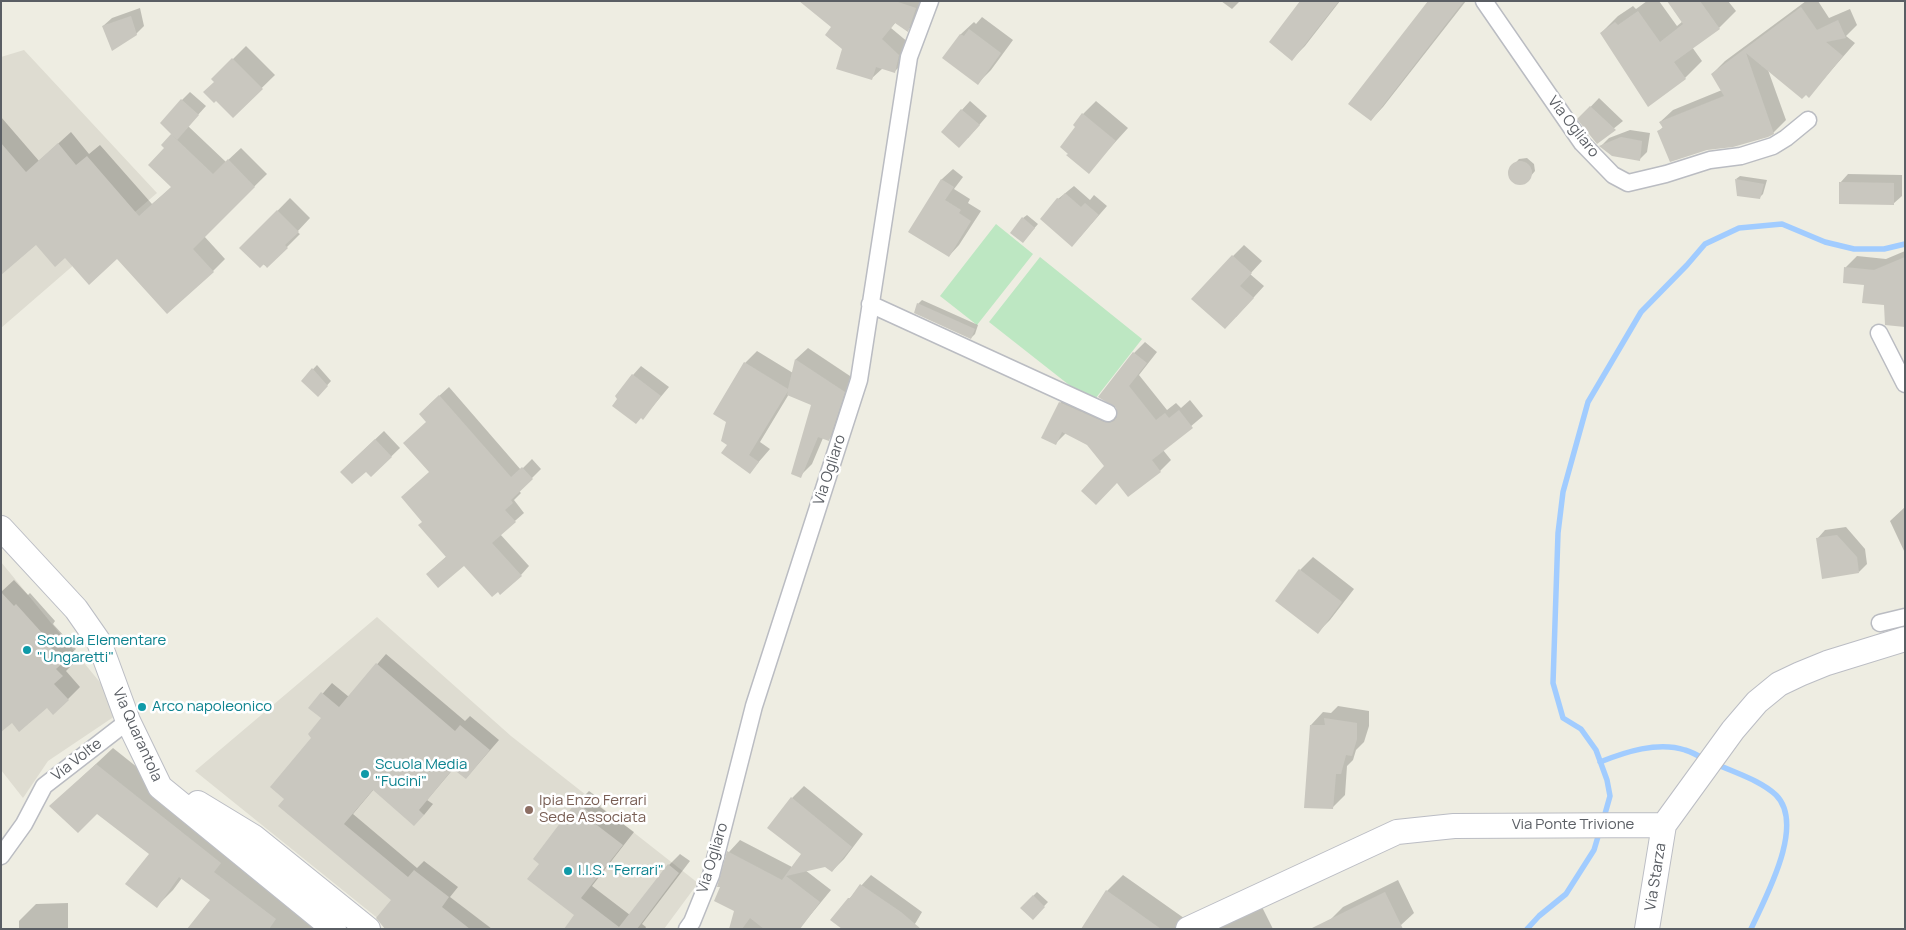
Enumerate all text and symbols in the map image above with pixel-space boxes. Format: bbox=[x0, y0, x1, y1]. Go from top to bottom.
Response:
street label: Via Ogliaro bbox=[1544, 93, 1602, 161]
street label: Via Ogliaro bbox=[810, 433, 850, 507]
place label: Scuola Elementare "Ungaretti" bbox=[37, 632, 166, 667]
marker: Scuola Elementare "Ungaretti" bbox=[21, 644, 33, 656]
street label: Via Quarantola bbox=[108, 685, 166, 785]
place label: Arco napoleonico bbox=[152, 698, 272, 716]
marker: Arco napoleonico bbox=[136, 701, 148, 713]
street label: Via Volte bbox=[48, 735, 106, 785]
place label: Scuola Media "Fucini" bbox=[375, 756, 467, 791]
marker: Scuola Media "Fucini" bbox=[359, 768, 371, 780]
place label: Ipia Enzo Ferrari Sede Associata bbox=[539, 792, 647, 827]
marker: Ipia Enzo Ferrari Sede Associata bbox=[523, 804, 535, 816]
street label: Via Ponte Trivione bbox=[1512, 816, 1634, 834]
street label: Via Ogliaro bbox=[694, 821, 732, 895]
street label: Via Starza bbox=[1642, 842, 1670, 912]
place label: I.I.S. "Ferrari" bbox=[578, 862, 664, 880]
marker: I.I.S. "Ferrari" bbox=[562, 865, 574, 877]

